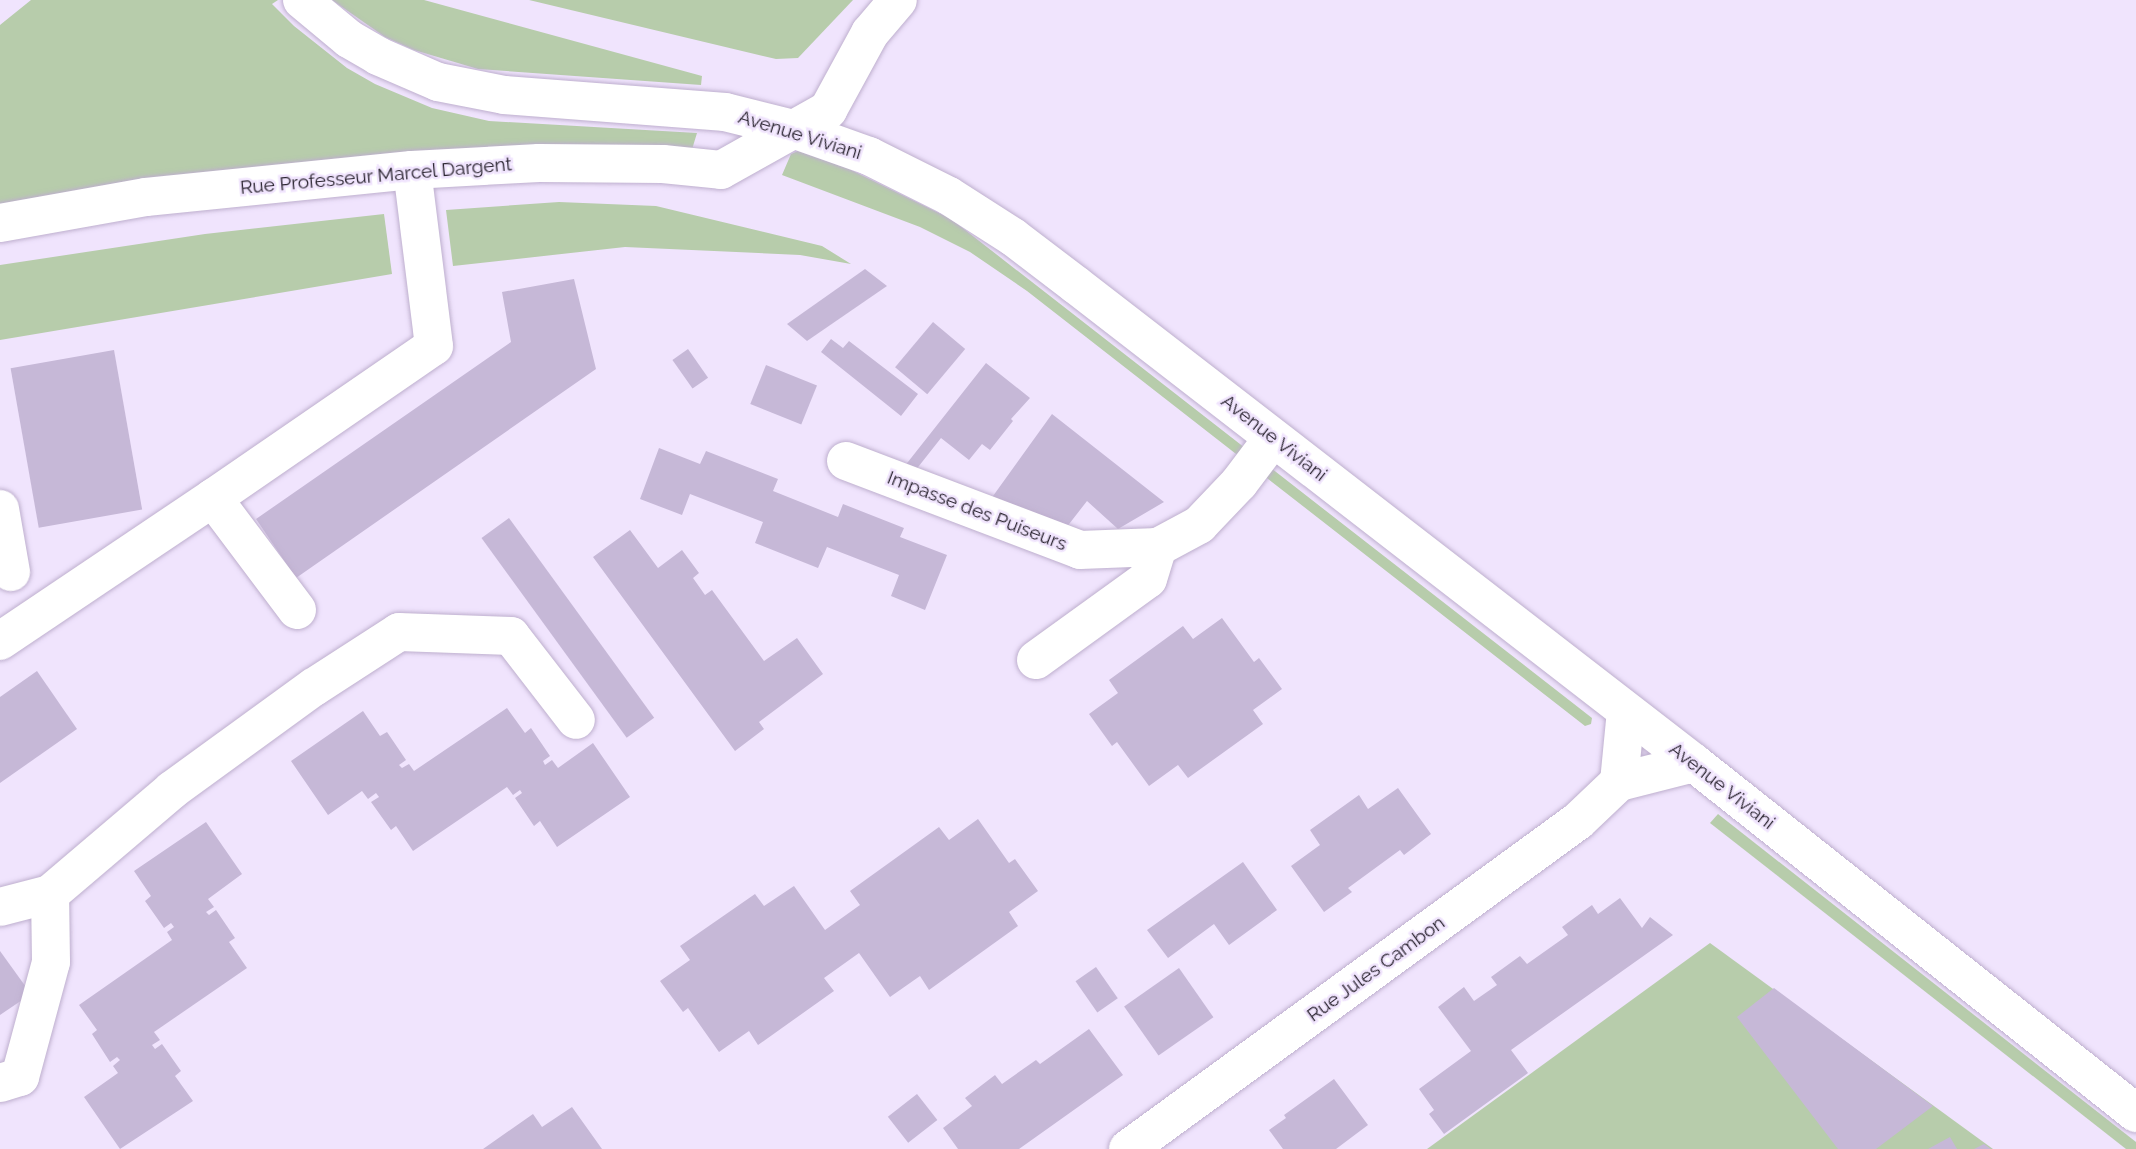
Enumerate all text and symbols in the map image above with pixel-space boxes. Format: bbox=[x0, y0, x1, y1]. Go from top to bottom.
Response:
street label: Avenue Viviani bbox=[735, 105, 865, 165]
street label: Rue Professeur Marcel Dargent bbox=[239, 153, 513, 199]
street label: Avenue Viviani bbox=[1216, 389, 1332, 487]
street label: Impasse des Puiseurs bbox=[884, 466, 1070, 556]
street label: Avenue Viviani bbox=[1664, 737, 1780, 835]
street label: Rue Jules Cambon bbox=[1302, 911, 1450, 1027]

